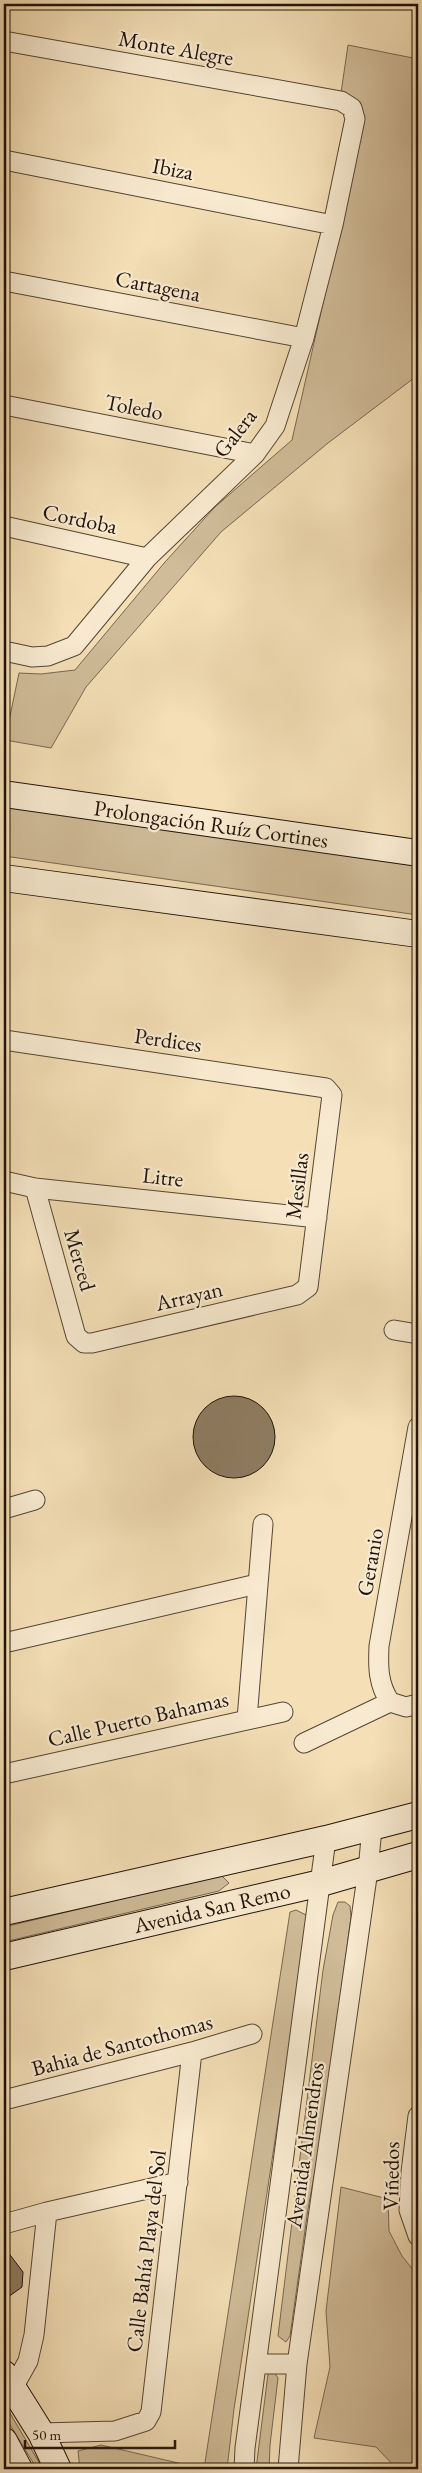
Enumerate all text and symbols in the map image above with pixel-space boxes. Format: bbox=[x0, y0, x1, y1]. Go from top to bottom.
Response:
street label: Monte Alegre bbox=[116, 24, 236, 72]
street label: Ibiza bbox=[150, 151, 196, 187]
street label: Cartagena bbox=[113, 264, 203, 308]
street label: Toledo bbox=[102, 387, 166, 427]
street label: Galera bbox=[207, 402, 263, 464]
street label: Cordoba bbox=[40, 497, 120, 541]
street label: Prolongación Ruíz Cortines bbox=[92, 793, 330, 855]
street label: Perdices bbox=[132, 1021, 204, 1059]
street label: Mesillas bbox=[279, 1151, 315, 1221]
street label: Litre bbox=[141, 1160, 185, 1194]
street label: Merced bbox=[57, 1226, 103, 1295]
street label: Arrayan bbox=[152, 1274, 226, 1318]
street label: Geranio bbox=[350, 1526, 390, 1598]
street label: Calle Puerto Bahamas bbox=[45, 1684, 231, 1754]
street label: Avenida San Remo bbox=[130, 1876, 293, 1940]
street label: Bahia de Santothomas bbox=[28, 2007, 216, 2083]
street label: Avenida Almendros bbox=[279, 2060, 331, 2231]
street label: Viñedos bbox=[376, 2141, 406, 2211]
street label: Calle Bahía Playa del Sol bbox=[119, 2148, 173, 2354]
scale bar bbox=[25, 2418, 175, 2450]
text: 50 m bbox=[32, 2425, 61, 2444]

